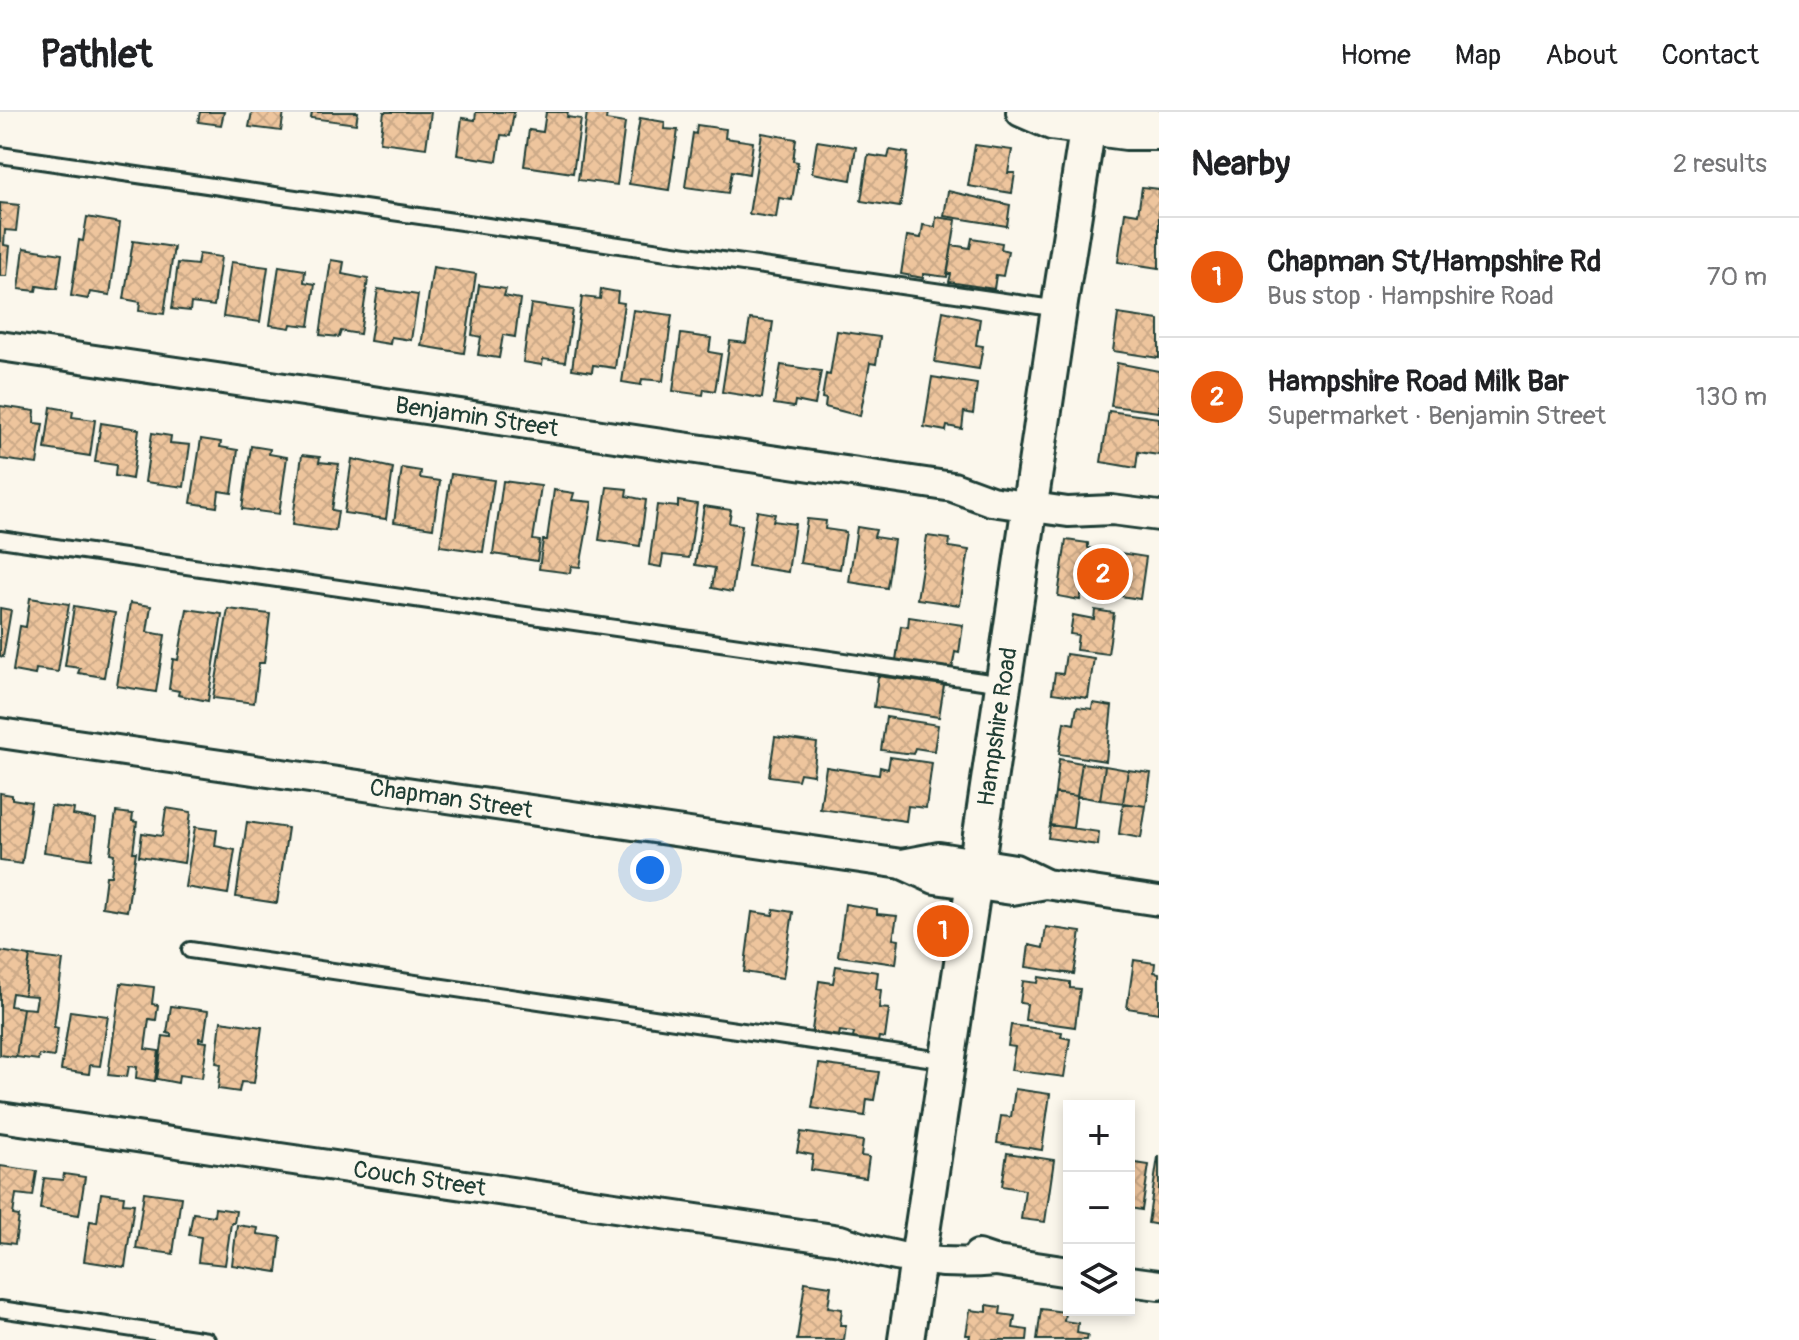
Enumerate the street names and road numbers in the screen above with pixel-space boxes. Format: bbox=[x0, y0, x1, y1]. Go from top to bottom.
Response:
street label: Benjamin Street bbox=[393, 391, 561, 443]
street label: Hampshire Road bbox=[971, 645, 1024, 808]
street label: Chapman Street bbox=[368, 773, 535, 825]
street label: Couch Street bbox=[351, 1155, 488, 1203]

